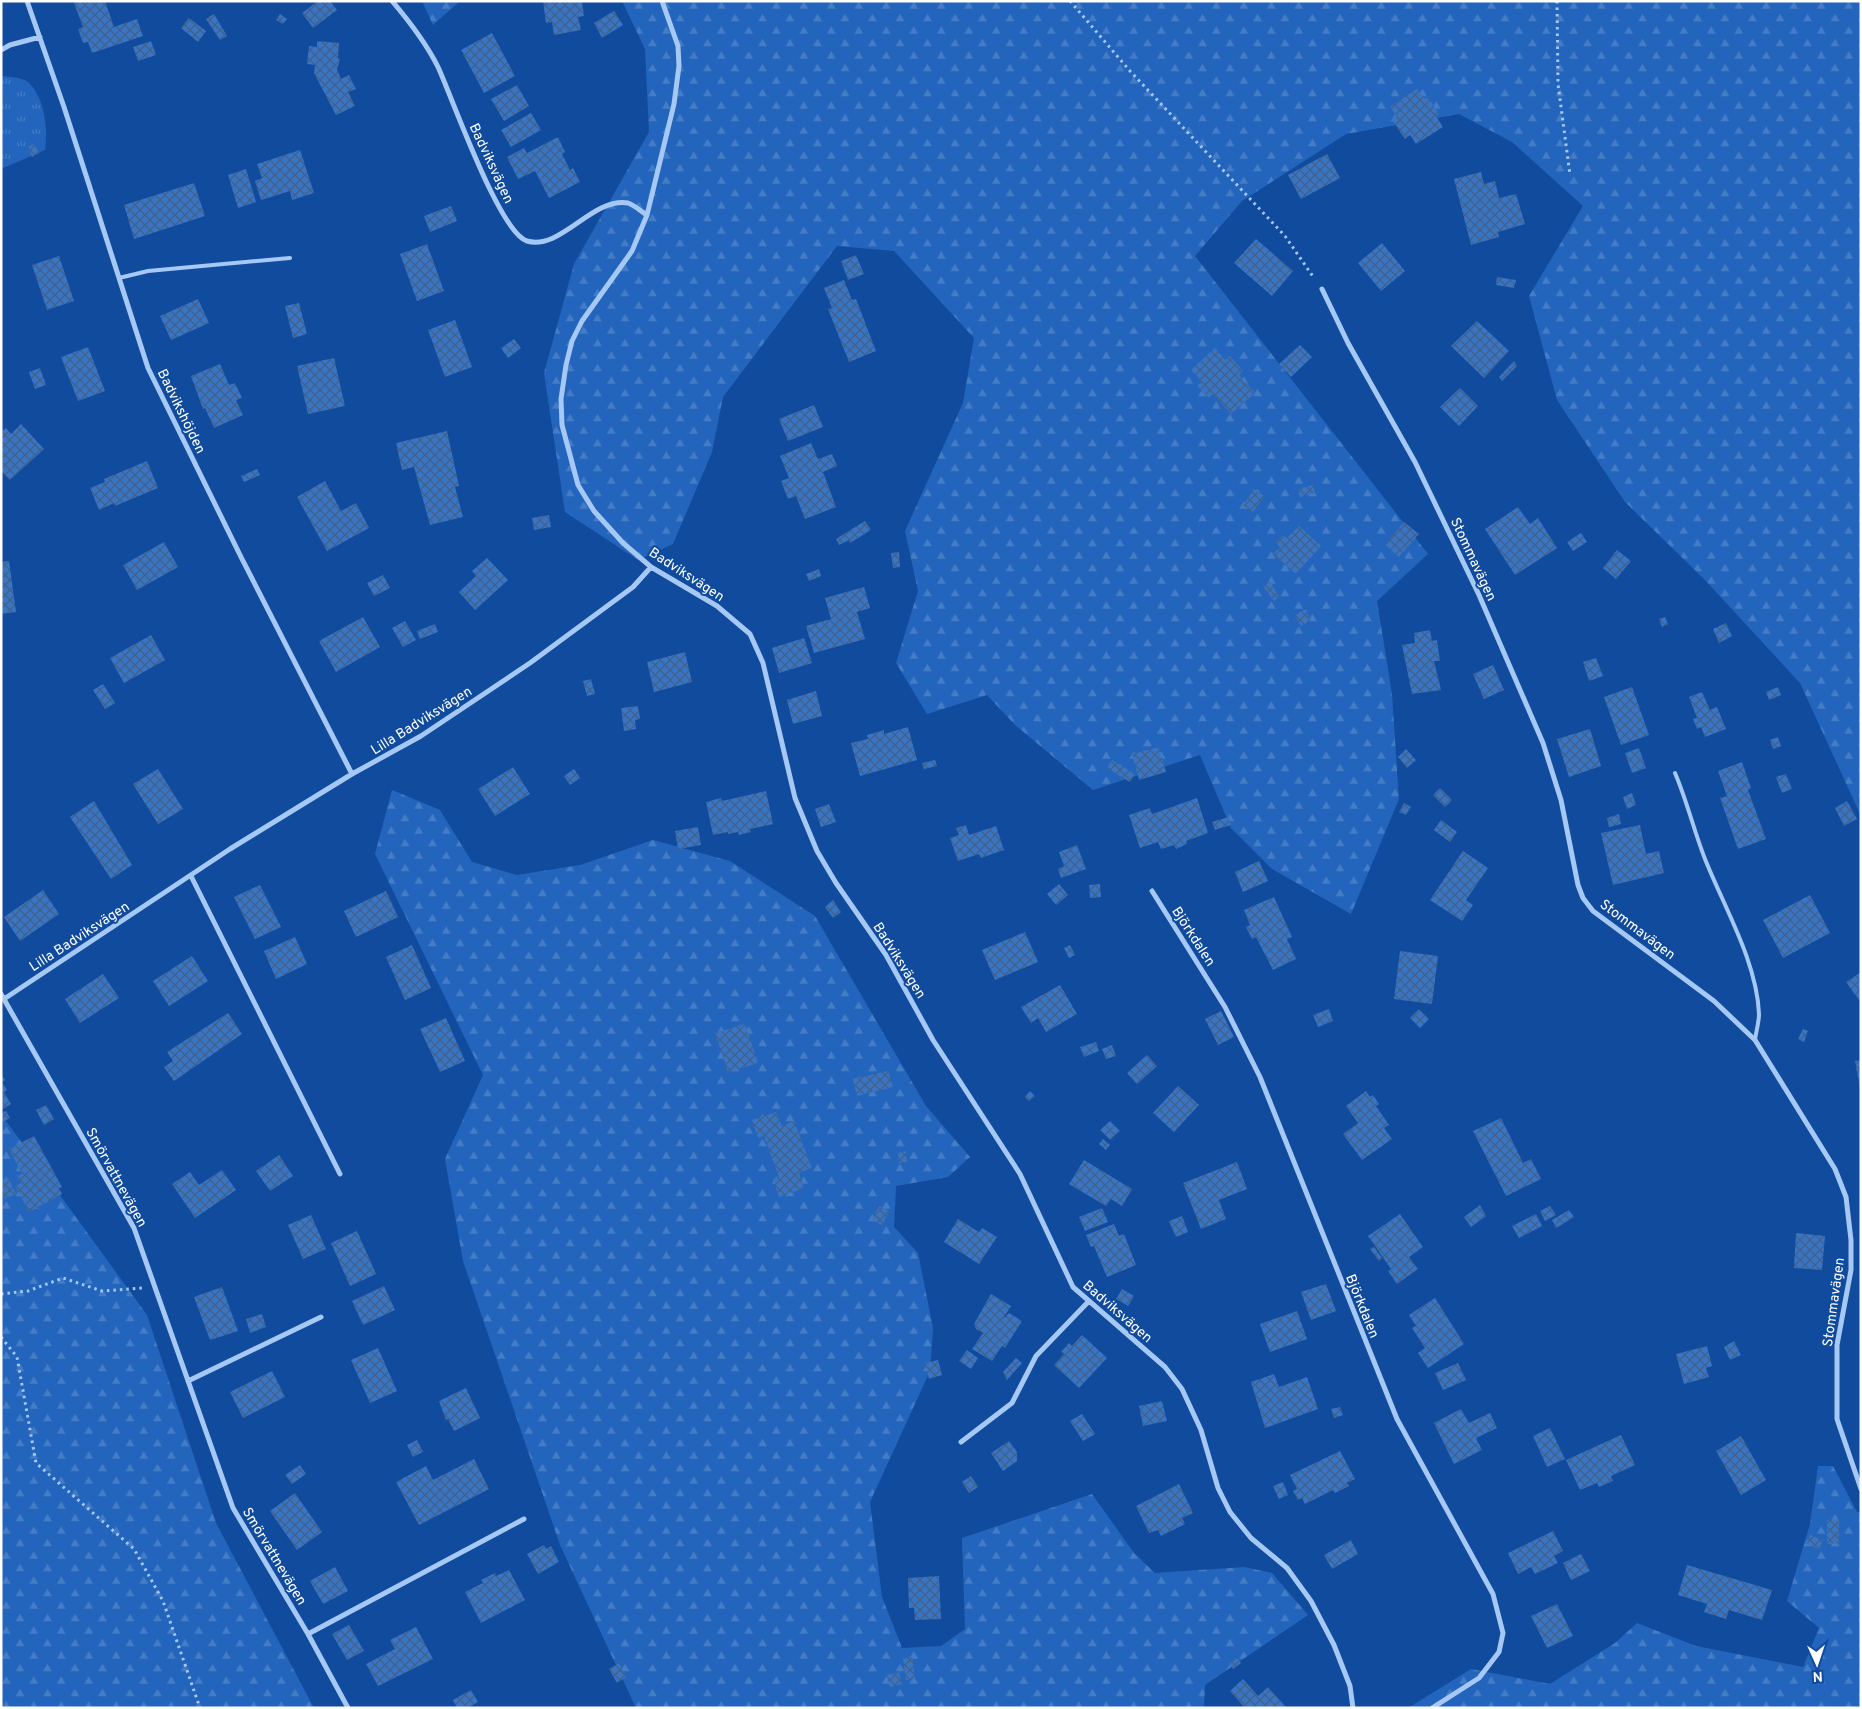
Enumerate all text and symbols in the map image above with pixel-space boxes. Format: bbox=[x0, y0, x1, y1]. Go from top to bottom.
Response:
street label: Badviksvägen bbox=[465, 121, 517, 206]
street label: Badvikshöjden bbox=[153, 367, 208, 457]
street label: Stommavägen bbox=[1446, 515, 1499, 604]
street label: Badviksvägen bbox=[645, 545, 727, 606]
street label: Lilla Badviksvägen bbox=[368, 683, 475, 759]
street label: Stommavägen bbox=[1596, 896, 1678, 964]
street label: Lilla Badviksvägen bbox=[27, 899, 133, 976]
street label: Björkdalen bbox=[1167, 904, 1218, 970]
street label: Badviksvägen bbox=[869, 920, 929, 1002]
street label: Smörvattnevägen bbox=[81, 1125, 150, 1230]
street label: Stommavägen bbox=[1820, 1256, 1849, 1348]
street label: Björkdalen bbox=[1341, 1272, 1382, 1341]
street label: Badviksvägen bbox=[1079, 1277, 1155, 1347]
street label: Smörvattnevägen bbox=[238, 1505, 310, 1609]
north arrow bbox=[1792, 1639, 1842, 1689]
text: N bbox=[1812, 1667, 1823, 1684]

